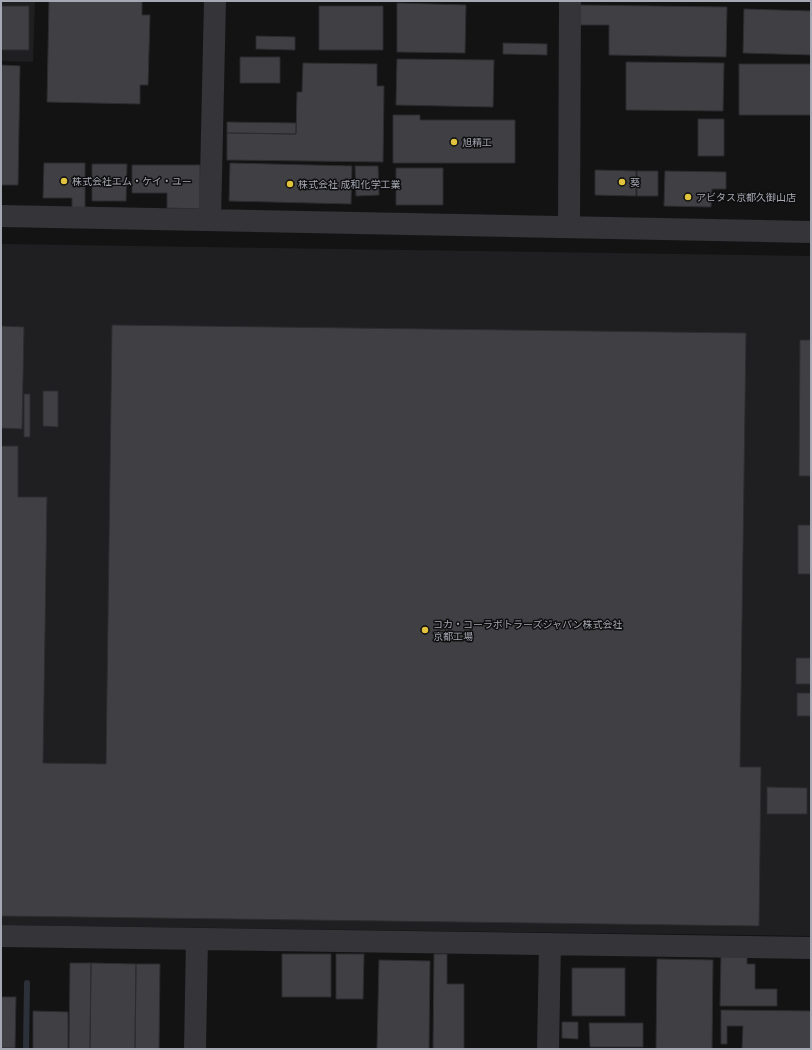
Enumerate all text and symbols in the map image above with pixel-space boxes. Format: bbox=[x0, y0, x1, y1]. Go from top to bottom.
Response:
marker: 旭精工 bbox=[449, 137, 459, 147]
place label: 旭精工 bbox=[462, 137, 492, 148]
marker: 株式会社エム・ケイ・ユー bbox=[59, 176, 69, 186]
place label: 株式会社エム・ケイ・ユー bbox=[72, 176, 192, 187]
marker: 葵 bbox=[617, 177, 627, 187]
place label: 葵 bbox=[630, 177, 640, 188]
marker: 株式会社 成和化学工業 bbox=[285, 179, 295, 189]
place label: 株式会社 成和化学工業 bbox=[298, 179, 401, 190]
marker: アビタス京都久御山店 bbox=[683, 192, 693, 202]
place label: アビタス京都久御山店 bbox=[696, 192, 796, 203]
place label: コカ・コーラボトラーズジャパン株式会社 京都工場 bbox=[433, 619, 623, 642]
marker: コカ・コーラボトラーズジャパン株式会社 京都工場 bbox=[420, 625, 430, 635]

